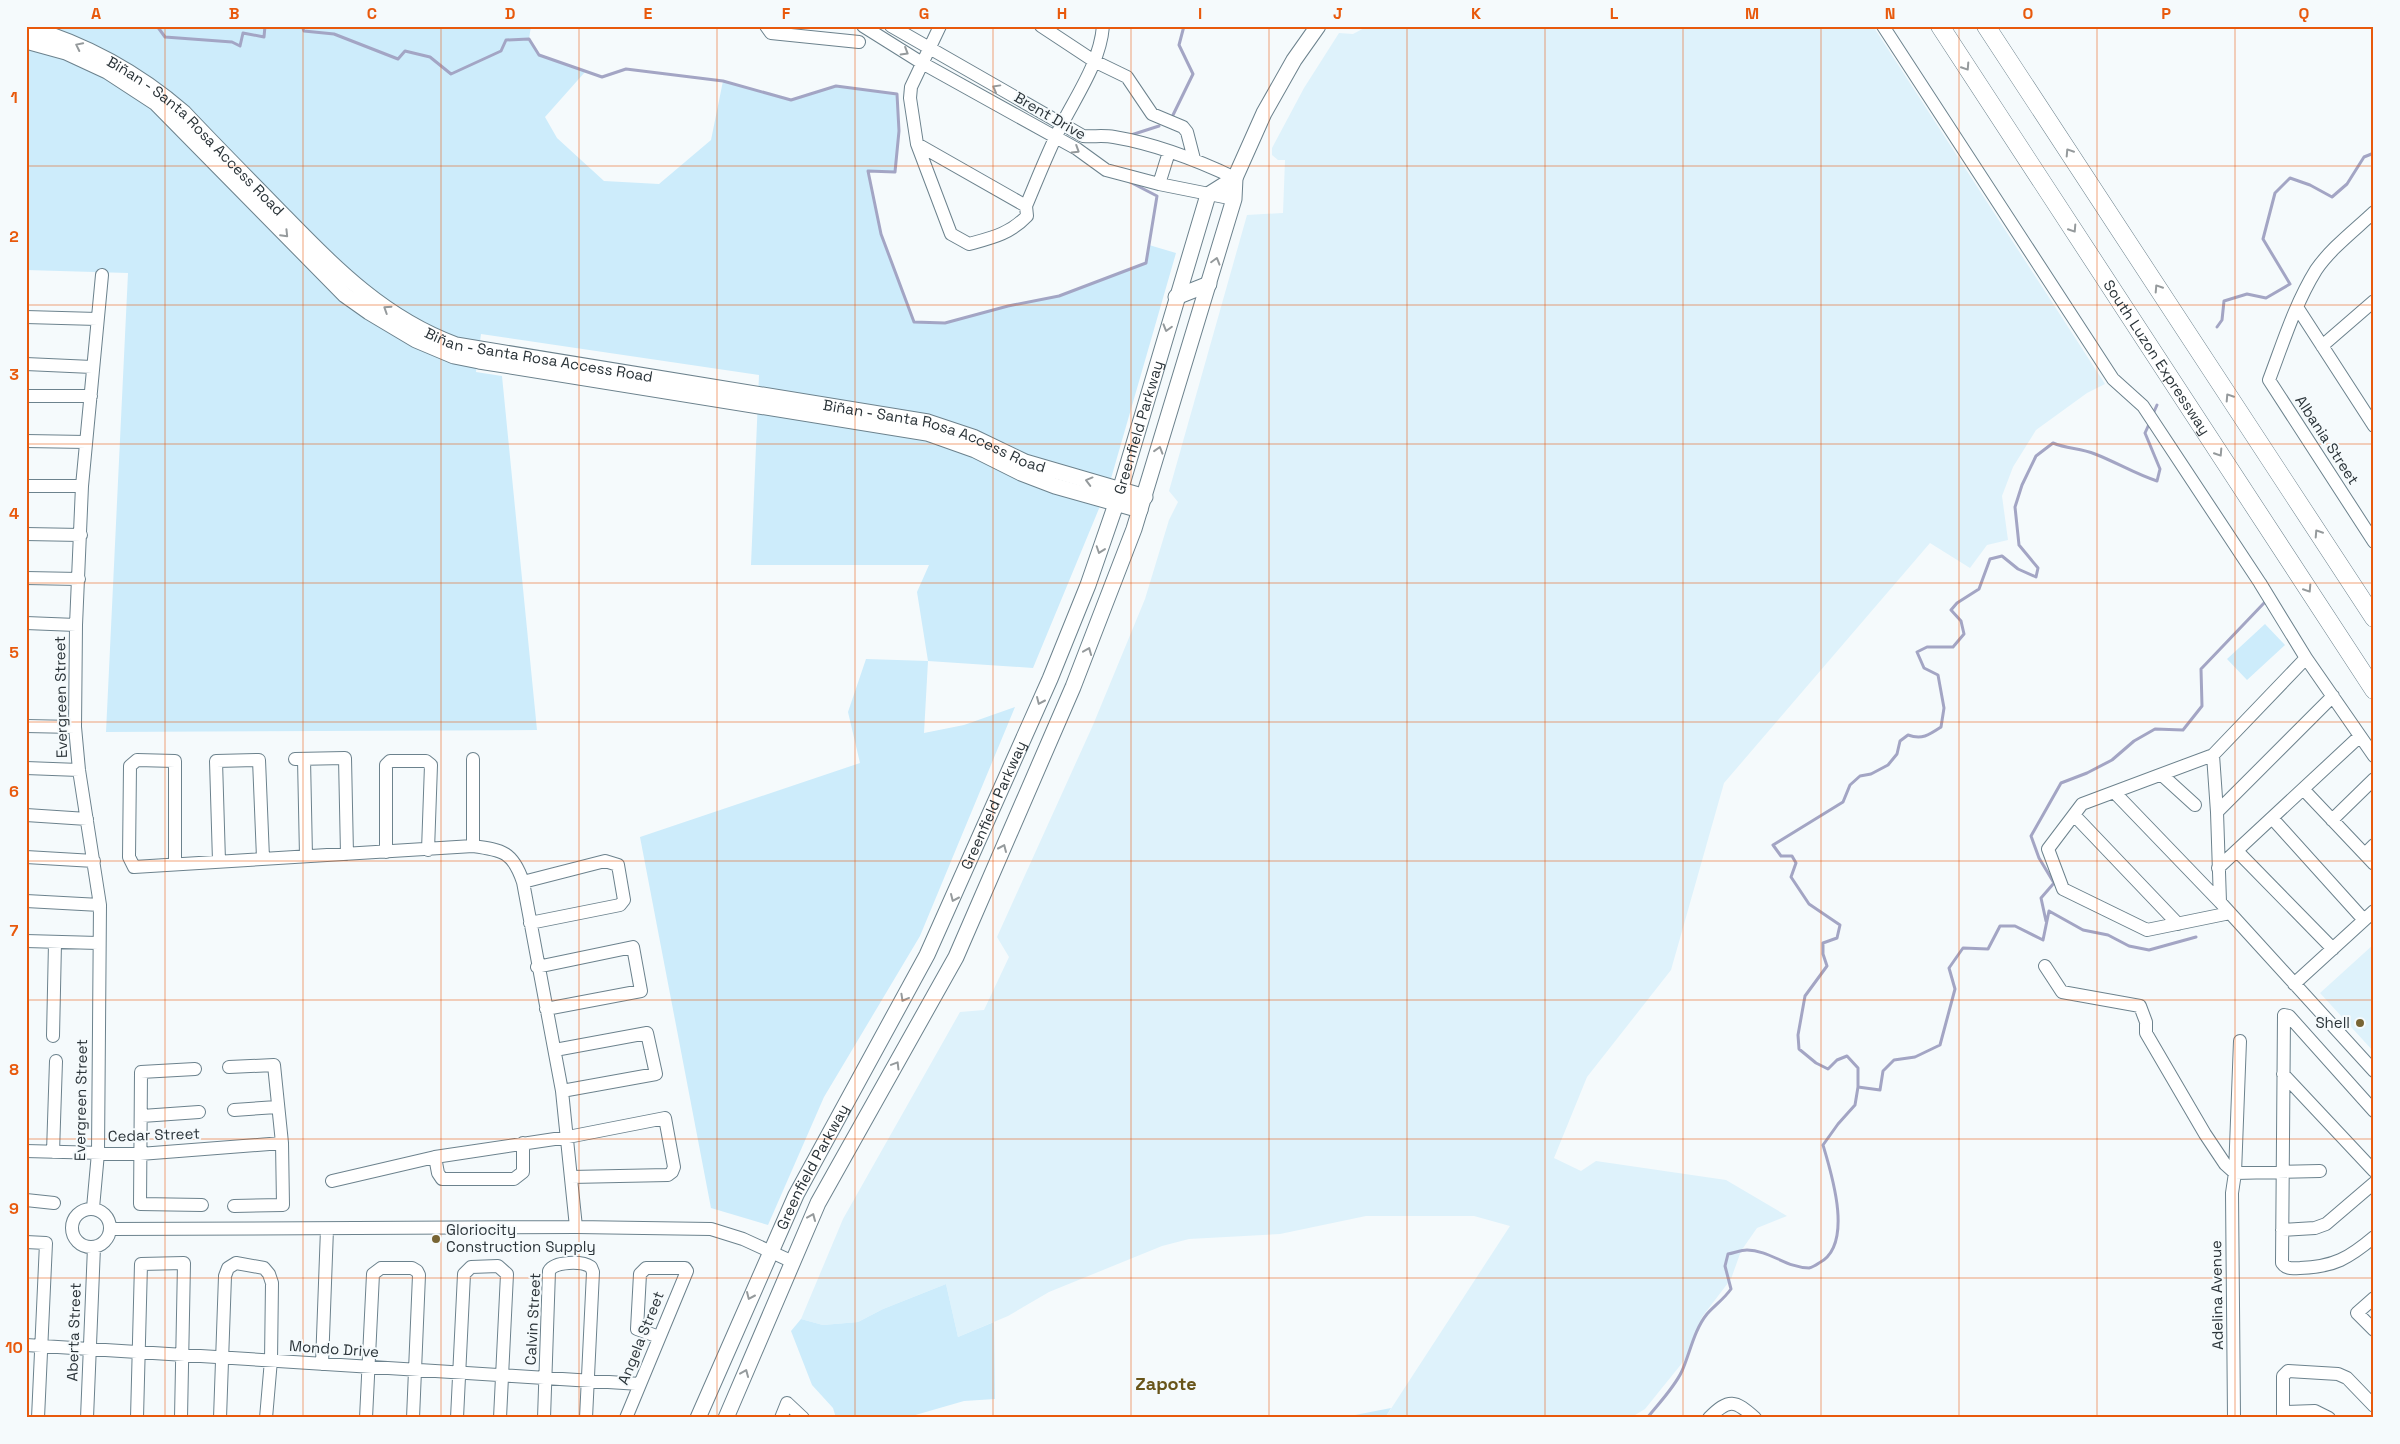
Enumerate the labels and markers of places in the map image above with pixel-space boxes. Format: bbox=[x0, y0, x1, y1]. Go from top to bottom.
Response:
place label: Shell bbox=[2315, 1013, 2350, 1032]
marker: Shell bbox=[2354, 1017, 2366, 1029]
place label: Gloriocity Construction Supply bbox=[446, 1220, 596, 1256]
marker: Gloriocity Construction Supply bbox=[430, 1233, 442, 1245]

